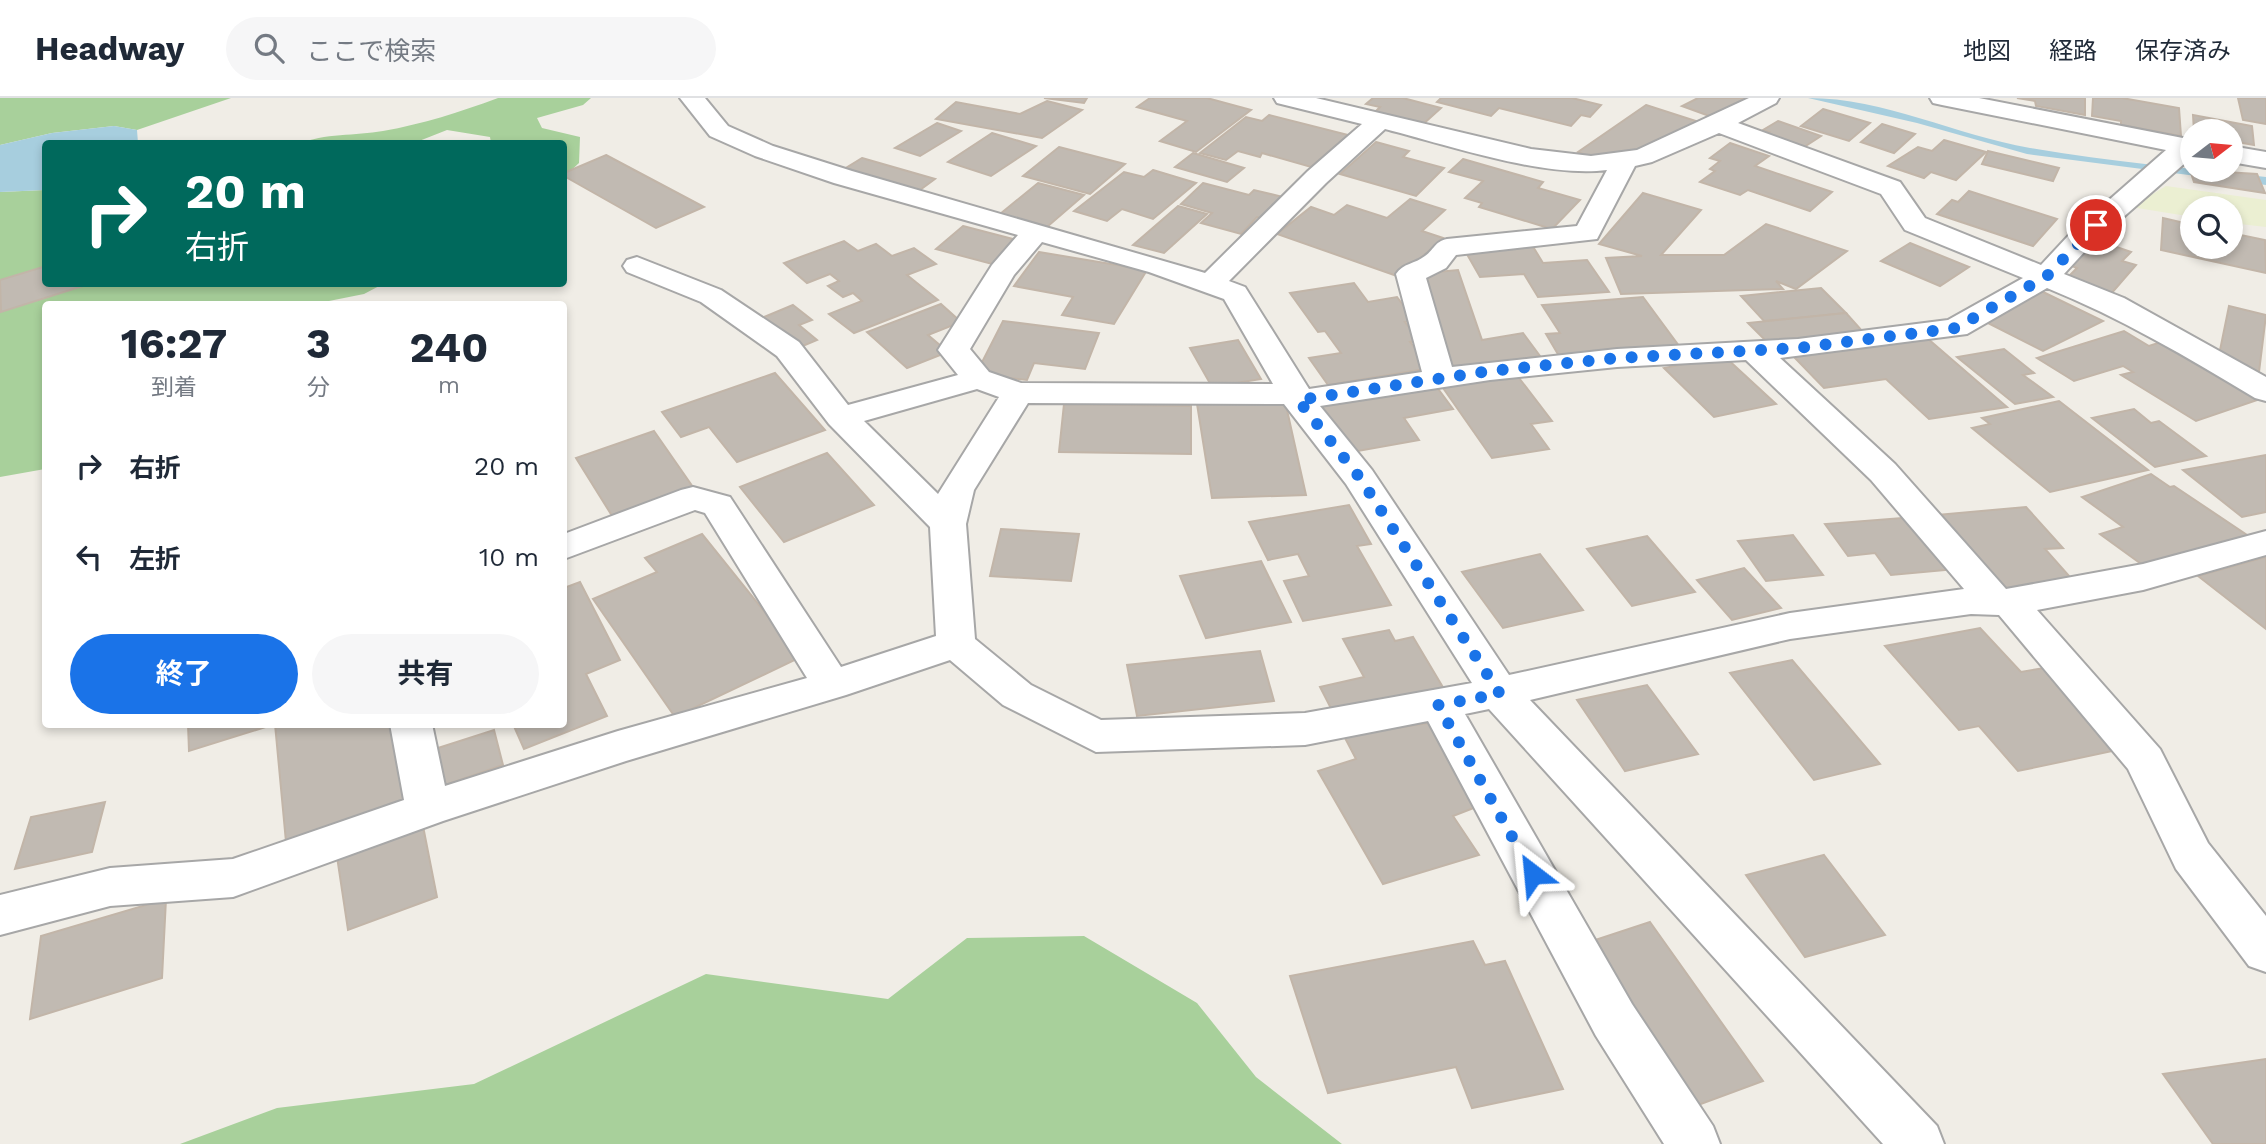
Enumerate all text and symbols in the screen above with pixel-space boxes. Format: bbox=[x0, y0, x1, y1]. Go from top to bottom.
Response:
search box bbox=[226, 17, 716, 80]
text: Headway bbox=[35, 29, 184, 68]
icon: search bbox=[250, 29, 288, 67]
text: ここで検索 bbox=[306, 36, 436, 66]
text: 地図 bbox=[1963, 37, 2011, 65]
text: 経路 bbox=[2049, 37, 2097, 65]
text: 保存済み bbox=[2135, 37, 2231, 65]
north arrow bbox=[2180, 119, 2244, 182]
map controls bbox=[2180, 119, 2243, 259]
text: 20 m bbox=[185, 162, 306, 220]
icon: right bbox=[70, 168, 161, 259]
pin bbox=[2066, 195, 2126, 255]
button: search bbox=[2180, 196, 2243, 259]
icon: arrive bbox=[2077, 206, 2115, 244]
text: 右折 bbox=[185, 228, 249, 266]
text: 16:27 bbox=[121, 319, 227, 368]
text: 3 bbox=[306, 319, 331, 368]
text: 240 bbox=[410, 323, 488, 372]
text: m bbox=[438, 372, 460, 399]
text: 到着 bbox=[151, 374, 197, 401]
text: 分 bbox=[307, 374, 330, 401]
icon: right bbox=[70, 447, 108, 485]
text: 20 m bbox=[474, 451, 539, 481]
text: 右折 bbox=[129, 453, 181, 483]
icon: left bbox=[70, 538, 108, 576]
text: 10 m bbox=[479, 542, 539, 572]
text: 左折 bbox=[129, 544, 181, 574]
button: 終了 bbox=[70, 634, 298, 714]
button: 共有 bbox=[312, 634, 539, 714]
position arrow bbox=[1496, 837, 1570, 911]

